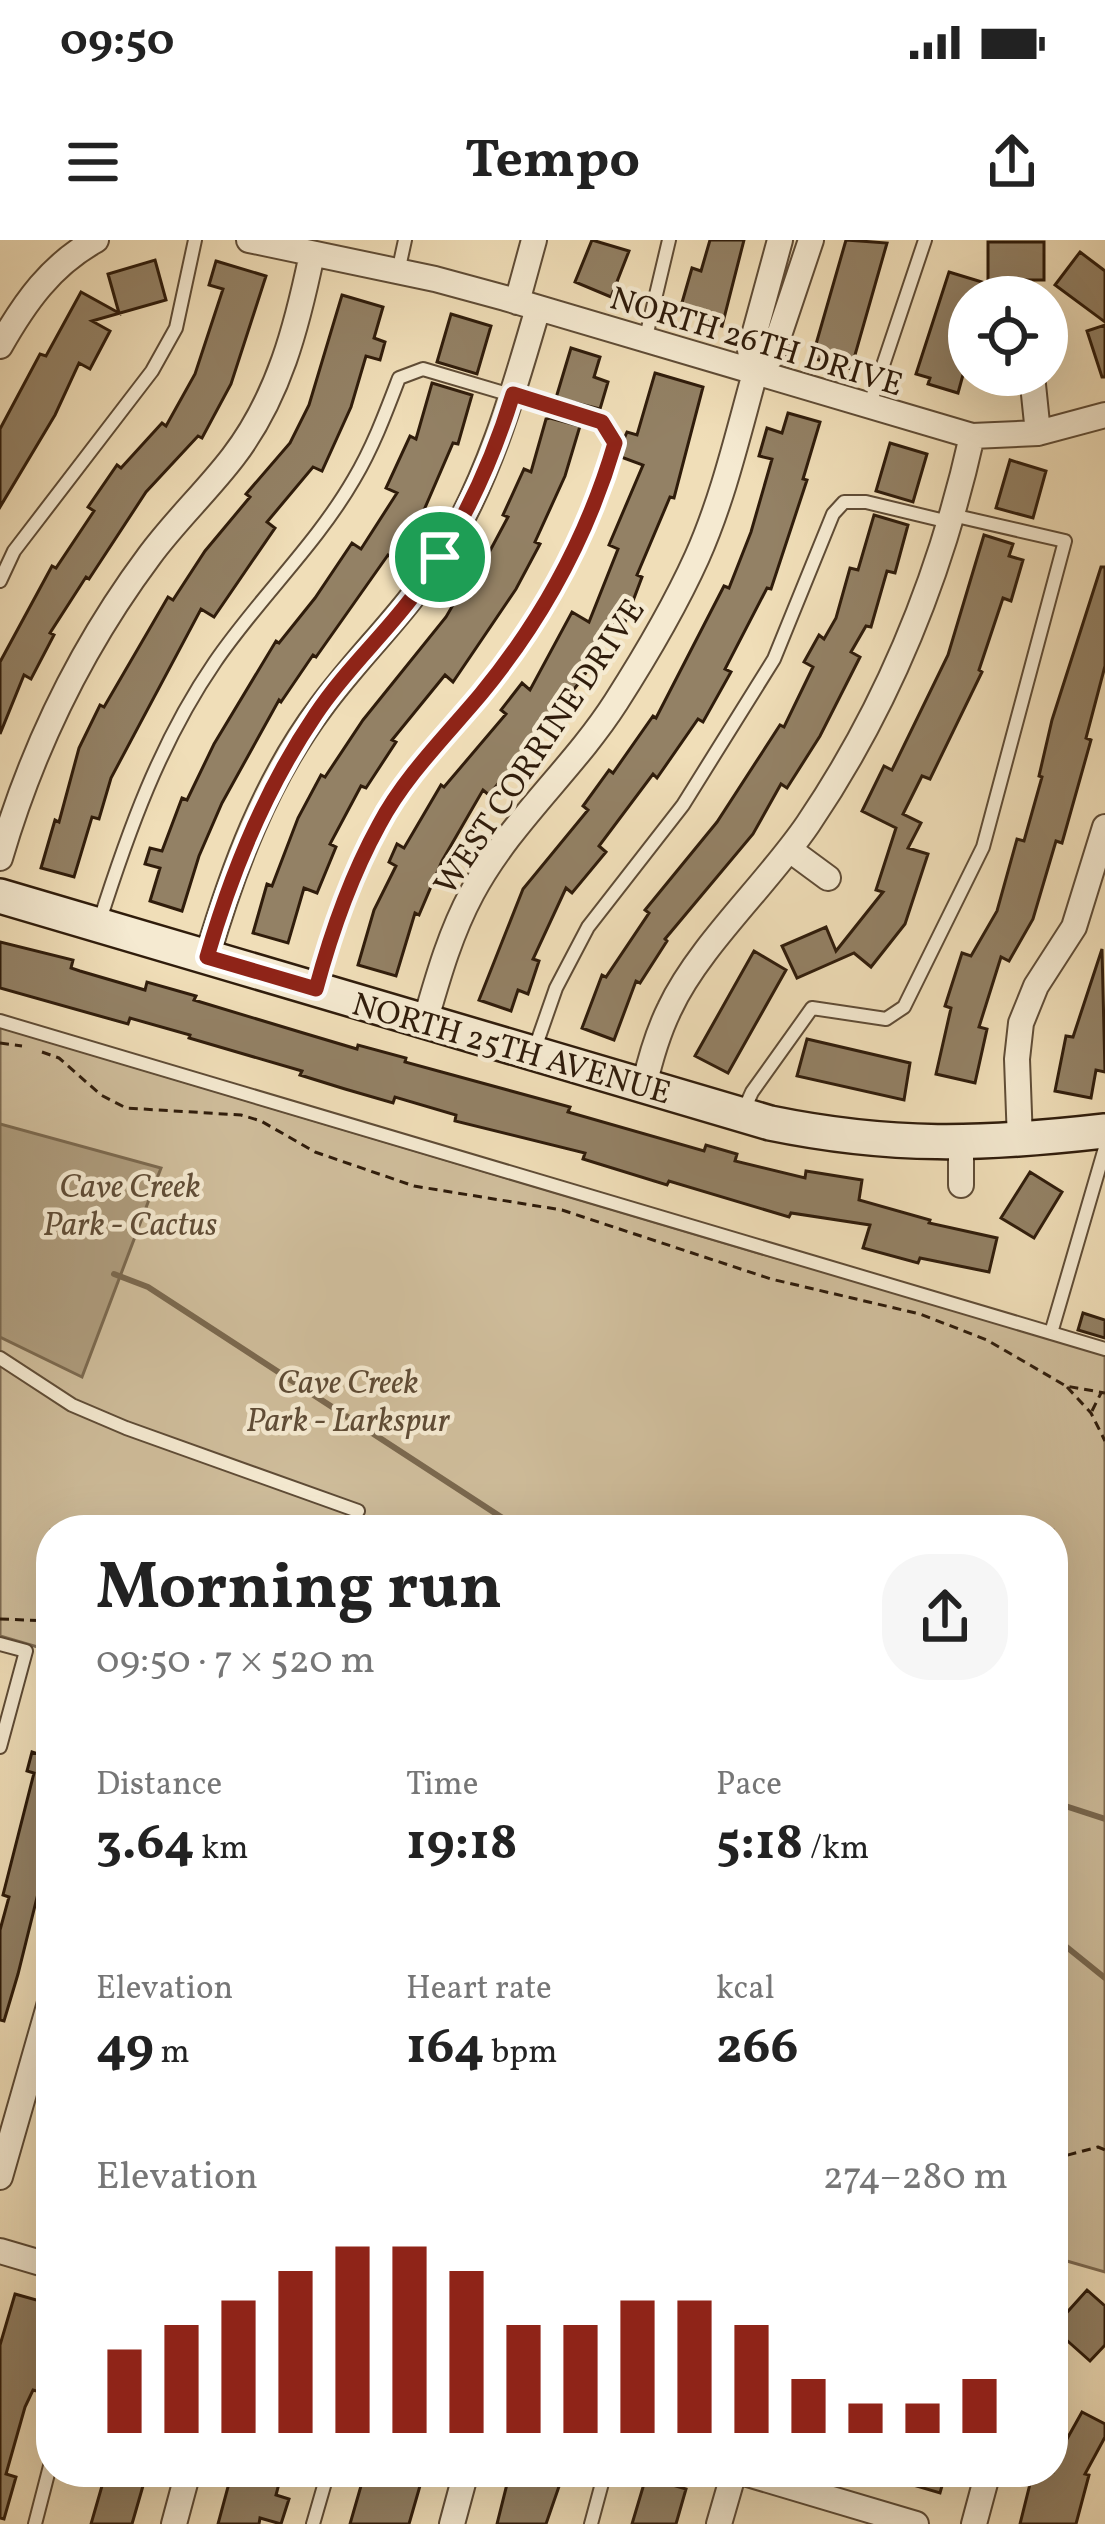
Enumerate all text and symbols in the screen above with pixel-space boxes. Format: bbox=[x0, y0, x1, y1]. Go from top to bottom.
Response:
text: 09:50 bbox=[60, 11, 175, 74]
text: Tempo bbox=[465, 125, 640, 200]
icon: menu bbox=[60, 129, 126, 195]
icon: share bbox=[979, 129, 1045, 195]
map controls bbox=[948, 276, 1068, 396]
button: locate bbox=[948, 276, 1068, 396]
street label: NORTH 26TH DRIVE bbox=[604, 277, 908, 410]
pin bbox=[389, 506, 491, 608]
icon: arrive bbox=[407, 524, 473, 590]
street label: WEST CORRINE DRIVE bbox=[425, 591, 658, 905]
street label: NORTH 25TH AVENUE bbox=[346, 983, 676, 1118]
park label: Cave Creek Park - Cactus bbox=[43, 1166, 217, 1250]
park label: Cave Creek Park - Larkspur bbox=[246, 1362, 451, 1446]
text: Morning run bbox=[96, 1544, 502, 1636]
button: share bbox=[882, 1554, 1008, 1680]
text: 09:50 · 7 × 520 m bbox=[96, 1635, 375, 1689]
text: Distance bbox=[96, 1763, 222, 1809]
text: Time bbox=[406, 1763, 478, 1809]
text: Pace bbox=[716, 1763, 782, 1809]
text: 3.64 bbox=[96, 1809, 195, 1880]
text: 19:18 bbox=[406, 1809, 517, 1880]
text: 5:18 bbox=[716, 1809, 803, 1880]
text: km bbox=[195, 1827, 248, 1873]
text: /km bbox=[803, 1827, 869, 1873]
text: Elevation bbox=[96, 1967, 233, 2013]
text: Heart rate bbox=[406, 1967, 552, 2013]
text: kcal bbox=[716, 1967, 775, 2013]
text: 49 bbox=[96, 2013, 154, 2084]
text: 164 bbox=[406, 2013, 485, 2084]
text: 266 bbox=[716, 2013, 799, 2084]
text: m bbox=[154, 2031, 190, 2077]
text: bpm bbox=[485, 2031, 557, 2077]
text: Elevation bbox=[96, 2151, 258, 2205]
text: 274–280 m bbox=[823, 2151, 1008, 2205]

